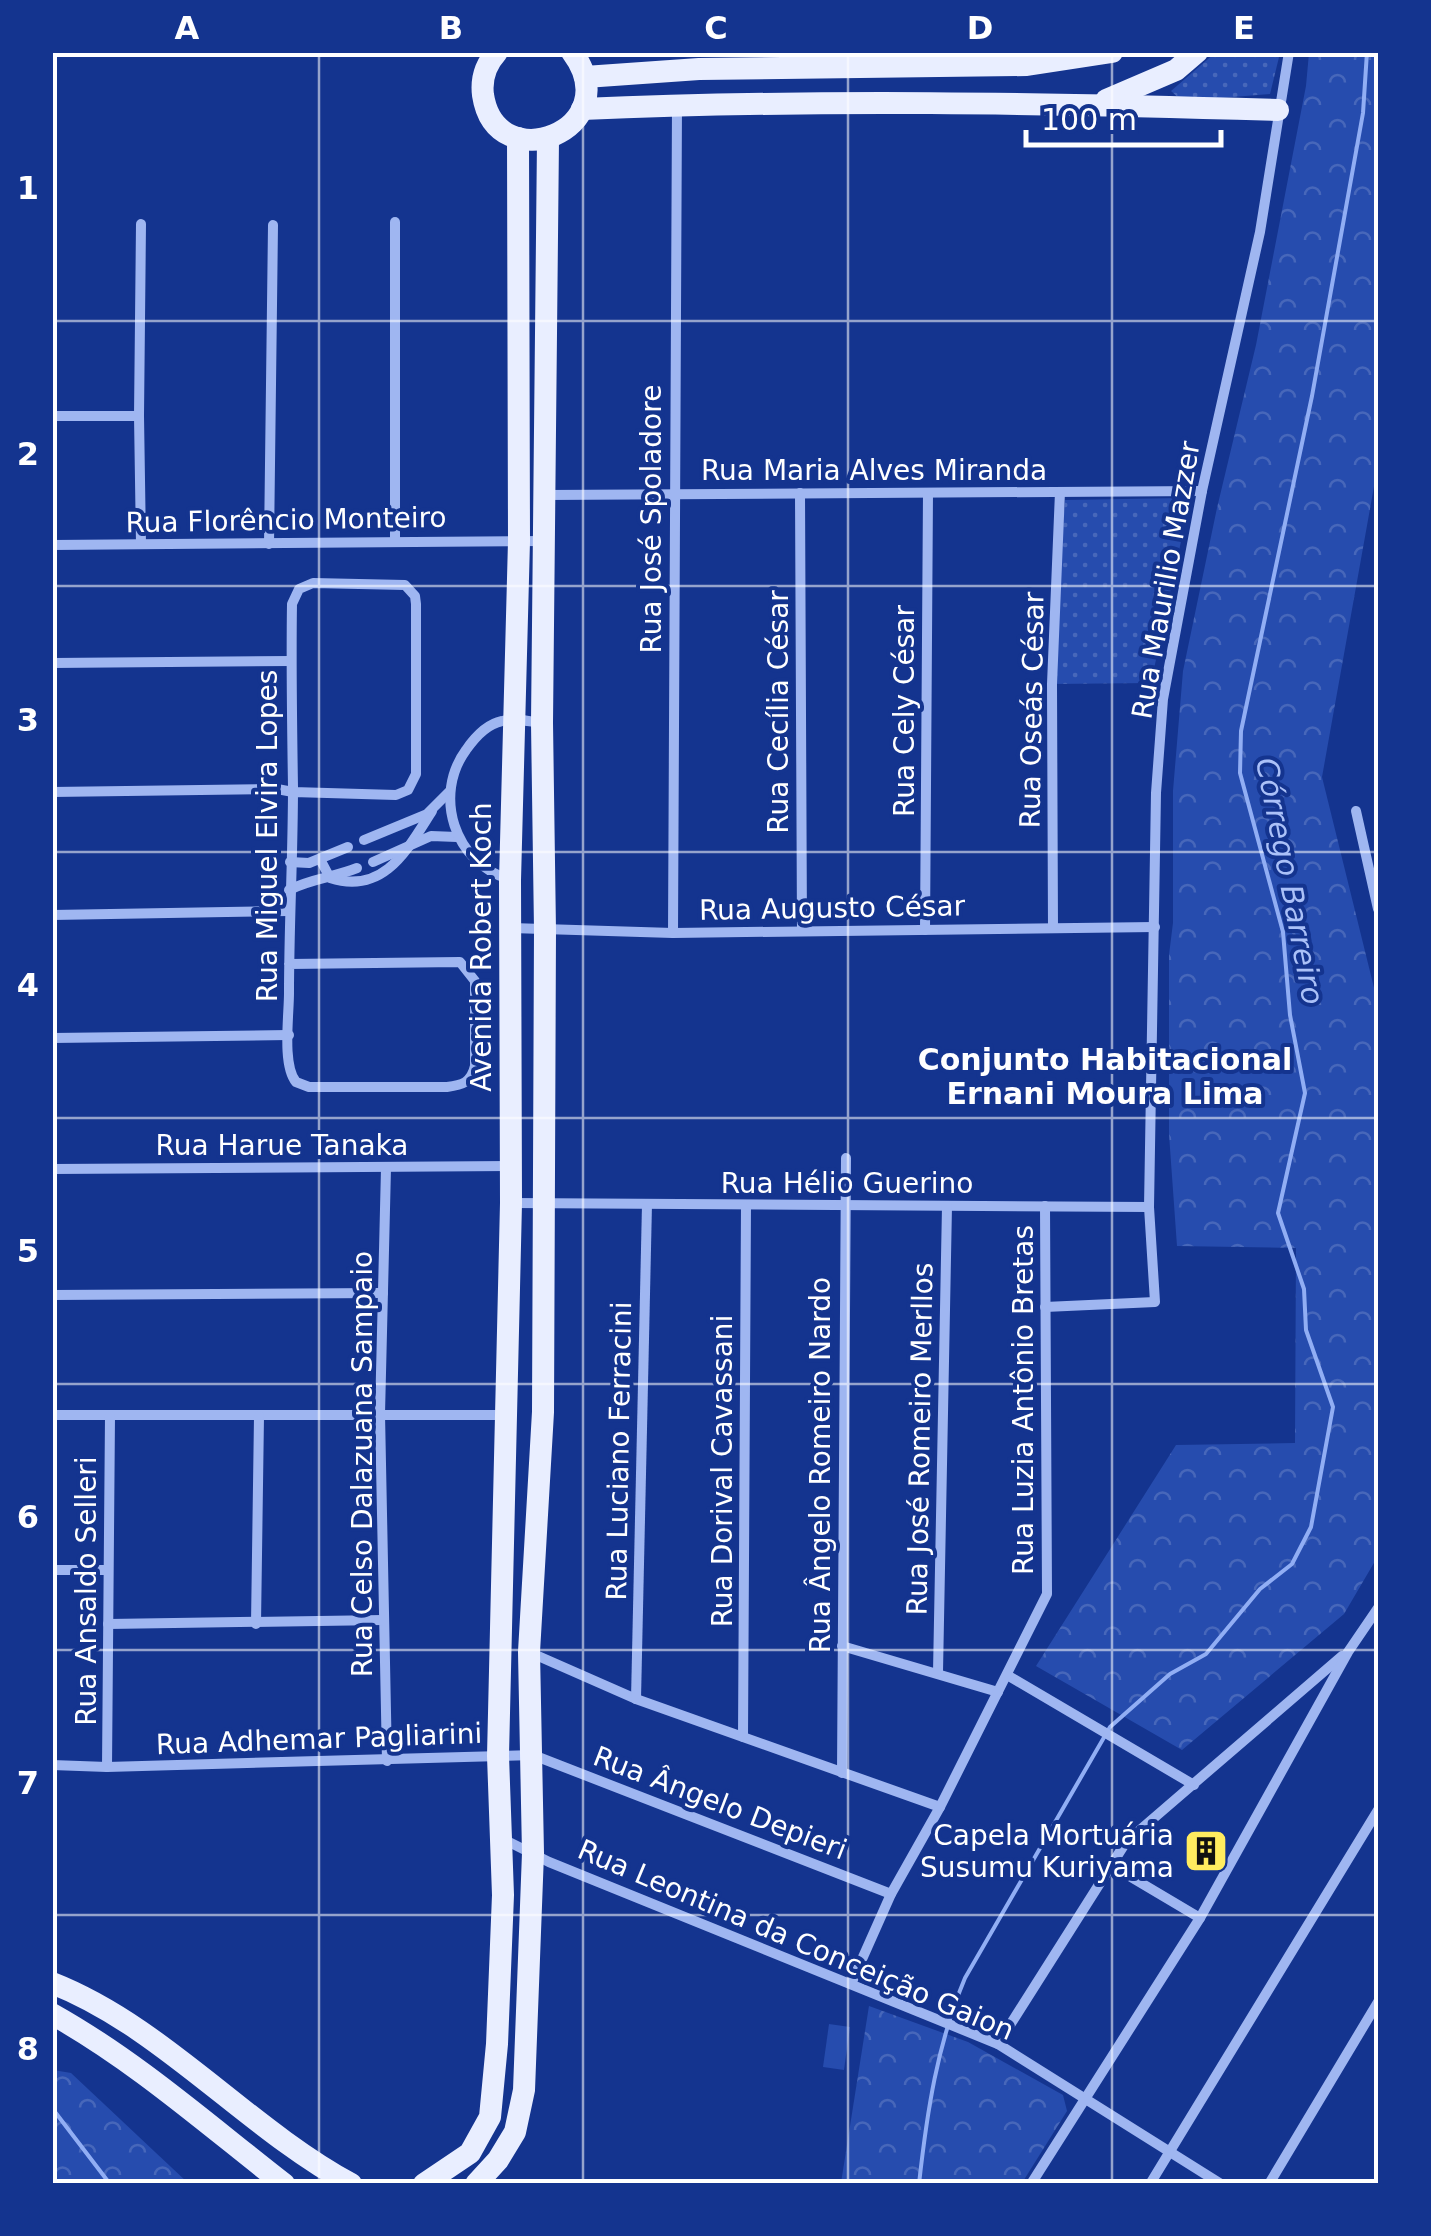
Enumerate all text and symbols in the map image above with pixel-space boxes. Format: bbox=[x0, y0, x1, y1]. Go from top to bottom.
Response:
text: A bbox=[175, 9, 200, 47]
text: B bbox=[439, 9, 463, 47]
text: C bbox=[704, 9, 728, 47]
text: D bbox=[967, 9, 993, 47]
text: E bbox=[1233, 9, 1255, 47]
scale bar bbox=[1026, 85, 1221, 147]
text: 100 m bbox=[1041, 102, 1137, 137]
text: 1 bbox=[17, 169, 39, 207]
street label: Rua José Spoladore bbox=[635, 385, 668, 653]
text: 2 bbox=[17, 435, 39, 473]
street label: Rua Maurilio Mazzer bbox=[1125, 438, 1207, 721]
street label: Rua Maria Alves Miranda bbox=[701, 454, 1047, 487]
street label: Rua Florêncio Monteiro bbox=[125, 501, 447, 539]
street label: Rua Cecília César bbox=[762, 590, 795, 834]
street label: Rua Oseás César bbox=[1013, 591, 1051, 829]
street label: Rua Cely César bbox=[888, 604, 921, 817]
street label: Rua Miguel Elvira Lopes bbox=[251, 670, 284, 1002]
text: 3 bbox=[17, 701, 39, 739]
water label: Córrego Barreiro bbox=[1249, 755, 1331, 1007]
street label: Avenida Robert Koch bbox=[465, 802, 498, 1092]
street label: Rua Augusto César bbox=[699, 889, 966, 927]
text: 4 bbox=[17, 966, 39, 1004]
district label: Conjunto Habitacional Ernani Moura Lima bbox=[918, 1042, 1292, 1111]
street label: Rua Harue Tanaka bbox=[155, 1129, 409, 1162]
street label: Rua Hélio Guerino bbox=[721, 1167, 973, 1200]
street label: Rua Luzia Antônio Bretas bbox=[1007, 1225, 1040, 1575]
text: 5 bbox=[17, 1232, 39, 1270]
street label: Rua Celso Dalazuana Sampaio bbox=[346, 1251, 379, 1677]
street label: Rua José Romeiro Merllos bbox=[900, 1262, 940, 1616]
street label: Rua Ângelo Romeiro Nardo bbox=[803, 1277, 837, 1653]
street label: Rua Luciano Ferracini bbox=[600, 1301, 638, 1601]
street label: Rua Dorival Cavassani bbox=[706, 1315, 739, 1627]
street label: Rua Ansaldo Selleri bbox=[70, 1456, 103, 1726]
text: 6 bbox=[17, 1498, 39, 1536]
street label: Rua Adhemar Pagliarini bbox=[155, 1717, 483, 1761]
street label: Rua Ângelo Depieri bbox=[589, 1739, 852, 1867]
text: 7 bbox=[17, 1764, 39, 1802]
place label: Capela Mortuária Susumu Kuriyama bbox=[920, 1819, 1174, 1884]
building icon: Capela Mortuária Susumu Kuriyama bbox=[1183, 1828, 1229, 1874]
street label: Rua Leontina da Conceição Gaion bbox=[573, 1833, 1019, 2047]
text: 8 bbox=[17, 2030, 39, 2068]

